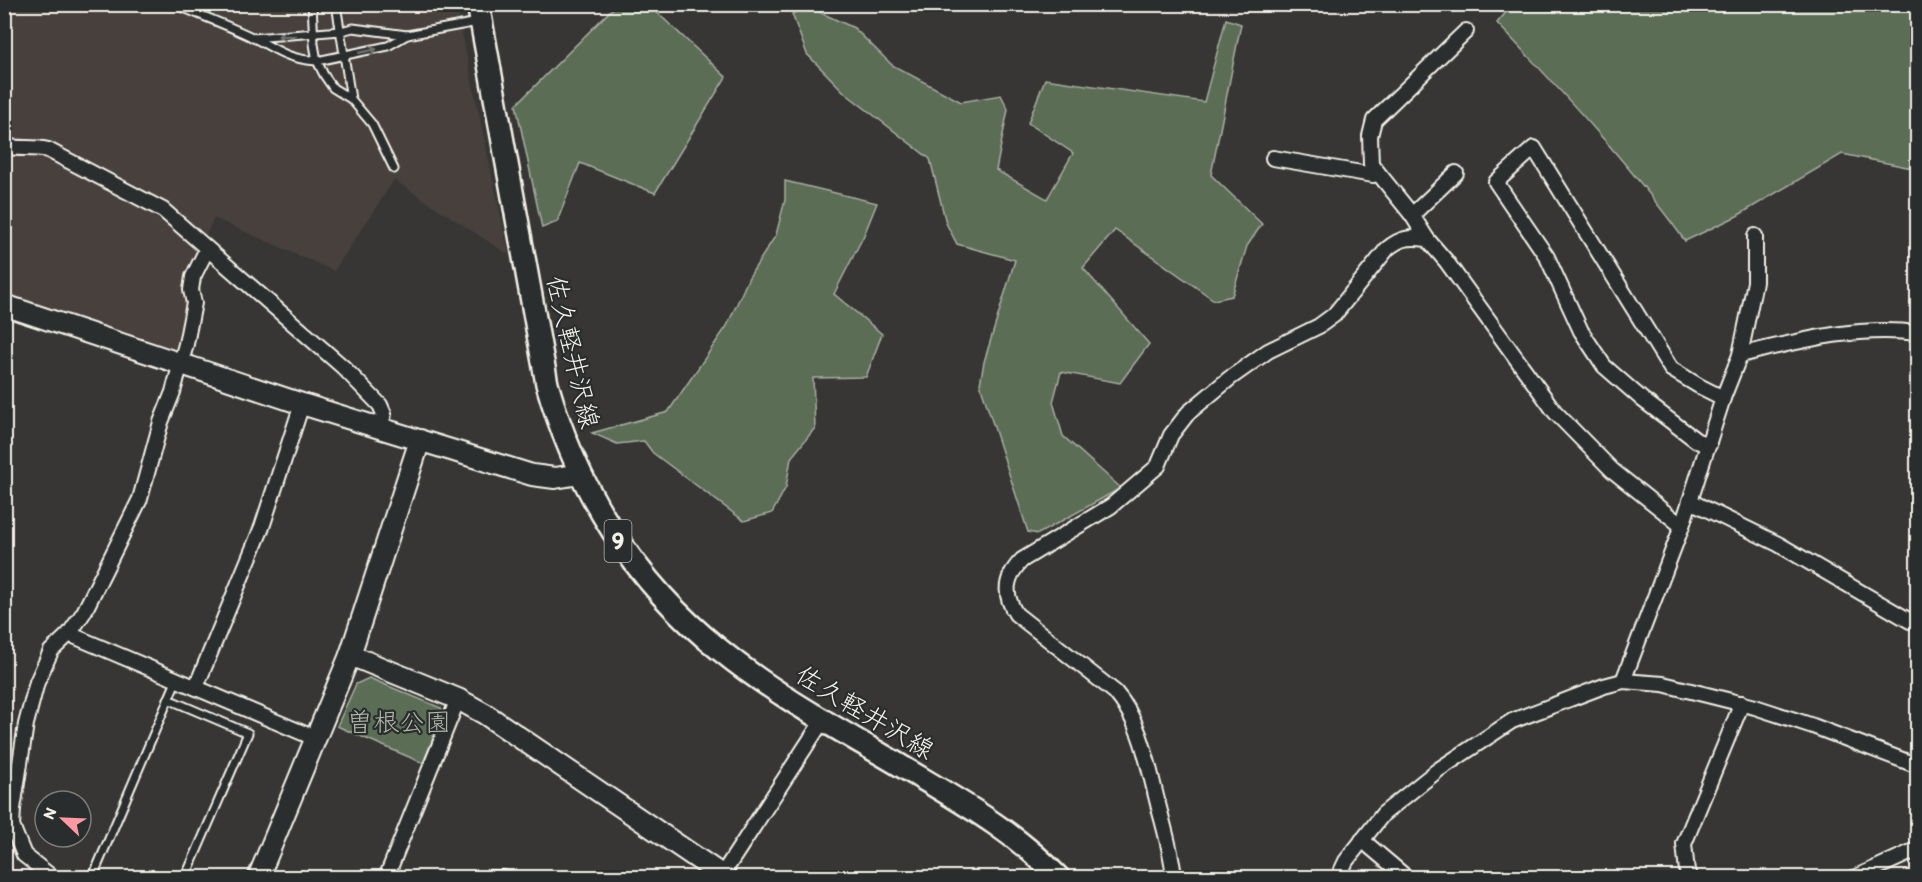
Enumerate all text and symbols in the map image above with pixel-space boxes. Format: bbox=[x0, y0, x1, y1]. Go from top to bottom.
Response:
one-way arrow bbox=[277, 30, 297, 41]
one-way arrow bbox=[358, 44, 377, 56]
street label: 佐久軽井沢線 bbox=[540, 272, 606, 432]
road number: 9 bbox=[604, 520, 632, 562]
street label: 佐久軽井沢線 bbox=[790, 658, 940, 766]
park label: 曽根公園 bbox=[347, 706, 451, 738]
north arrow bbox=[33, 789, 93, 849]
text: N bbox=[39, 805, 61, 822]

